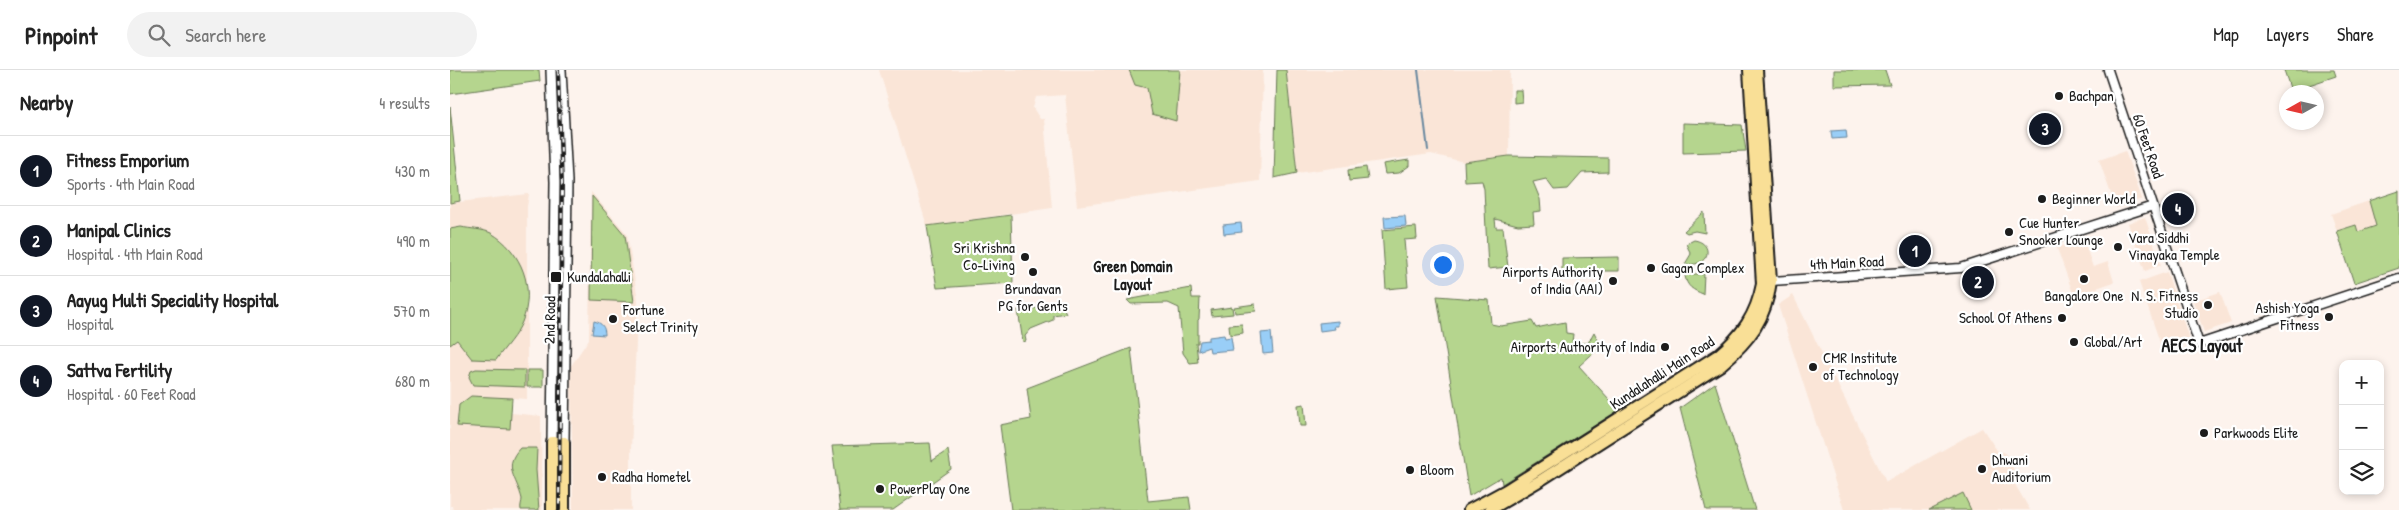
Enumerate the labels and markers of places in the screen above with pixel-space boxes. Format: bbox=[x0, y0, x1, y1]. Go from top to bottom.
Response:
place label: Bachpan bbox=[2069, 85, 2114, 106]
marker: Bachpan bbox=[2053, 90, 2065, 102]
pin: 3 bbox=[2029, 110, 2061, 148]
place label: Beginner World bbox=[2052, 188, 2135, 209]
pin: 4 bbox=[2162, 190, 2194, 228]
marker: Beginner World bbox=[2036, 193, 2048, 205]
place label: Cue Hunter Snooker Lounge bbox=[2019, 212, 2103, 250]
marker: Cue Hunter Snooker Lounge bbox=[2003, 226, 2015, 238]
place label: Vara Siddhi Vinayaka Temple bbox=[2128, 227, 2220, 265]
pin: 1 bbox=[1899, 232, 1931, 270]
place label: Sri Krishna Co-Living bbox=[954, 237, 1015, 275]
marker: Vara Siddhi Vinayaka Temple bbox=[2112, 241, 2124, 253]
marker: Sri Krishna Co-Living bbox=[1019, 251, 1031, 263]
place label: Gagan Complex bbox=[1661, 257, 1745, 278]
place label: Airports Authority of India (AAI) bbox=[1502, 261, 1603, 299]
marker: Gagan Complex bbox=[1645, 262, 1657, 274]
pin: 2 bbox=[1962, 263, 1994, 301]
place label: Kundalahalli bbox=[567, 266, 631, 287]
marker: Brundavan PG for Gents bbox=[1027, 266, 1039, 278]
marker: Kundalahalli bbox=[549, 270, 563, 284]
marker: Bangalore One bbox=[2078, 273, 2090, 285]
marker: Airports Authority of India (AAI) bbox=[1607, 275, 1619, 287]
place label: Brundavan PG for Gents bbox=[998, 278, 1068, 316]
place label: Bangalore One bbox=[2044, 285, 2124, 306]
place label: N. S. Fitness Studio bbox=[2131, 285, 2198, 323]
place label: Ashish Yoga Fitness bbox=[2255, 297, 2319, 335]
place label: Fortune Select Trinity bbox=[622, 299, 698, 337]
marker: N. S. Fitness Studio bbox=[2202, 299, 2214, 311]
place label: School Of Athens bbox=[1959, 307, 2052, 328]
marker: Ashish Yoga Fitness bbox=[2323, 311, 2335, 323]
marker: School Of Athens bbox=[2056, 312, 2068, 324]
marker: Fortune Select Trinity bbox=[607, 313, 619, 325]
place label: Global/Art bbox=[2084, 331, 2143, 352]
place label: Airports Authority of India bbox=[1511, 336, 1655, 357]
marker: Global/Art bbox=[2068, 336, 2080, 348]
marker: Airports Authority of India bbox=[1659, 341, 1671, 353]
place label: CMR Institute of Technology bbox=[1823, 347, 1899, 385]
marker: CMR Institute of Technology bbox=[1807, 361, 1819, 373]
place label: Parkwoods Elite bbox=[2214, 422, 2298, 443]
marker: Parkwoods Elite bbox=[2198, 427, 2210, 439]
place label: Dhwani Auditorium bbox=[1992, 449, 2051, 487]
place label: Bloom bbox=[1420, 459, 1454, 480]
marker: Dhwani Auditorium bbox=[1976, 463, 1988, 475]
marker: Bloom bbox=[1404, 464, 1416, 476]
place label: Radha Hometel bbox=[612, 466, 691, 487]
marker: Radha Hometel bbox=[596, 471, 608, 483]
place label: PowerPlay One bbox=[890, 478, 970, 499]
marker: PowerPlay One bbox=[874, 483, 886, 495]

